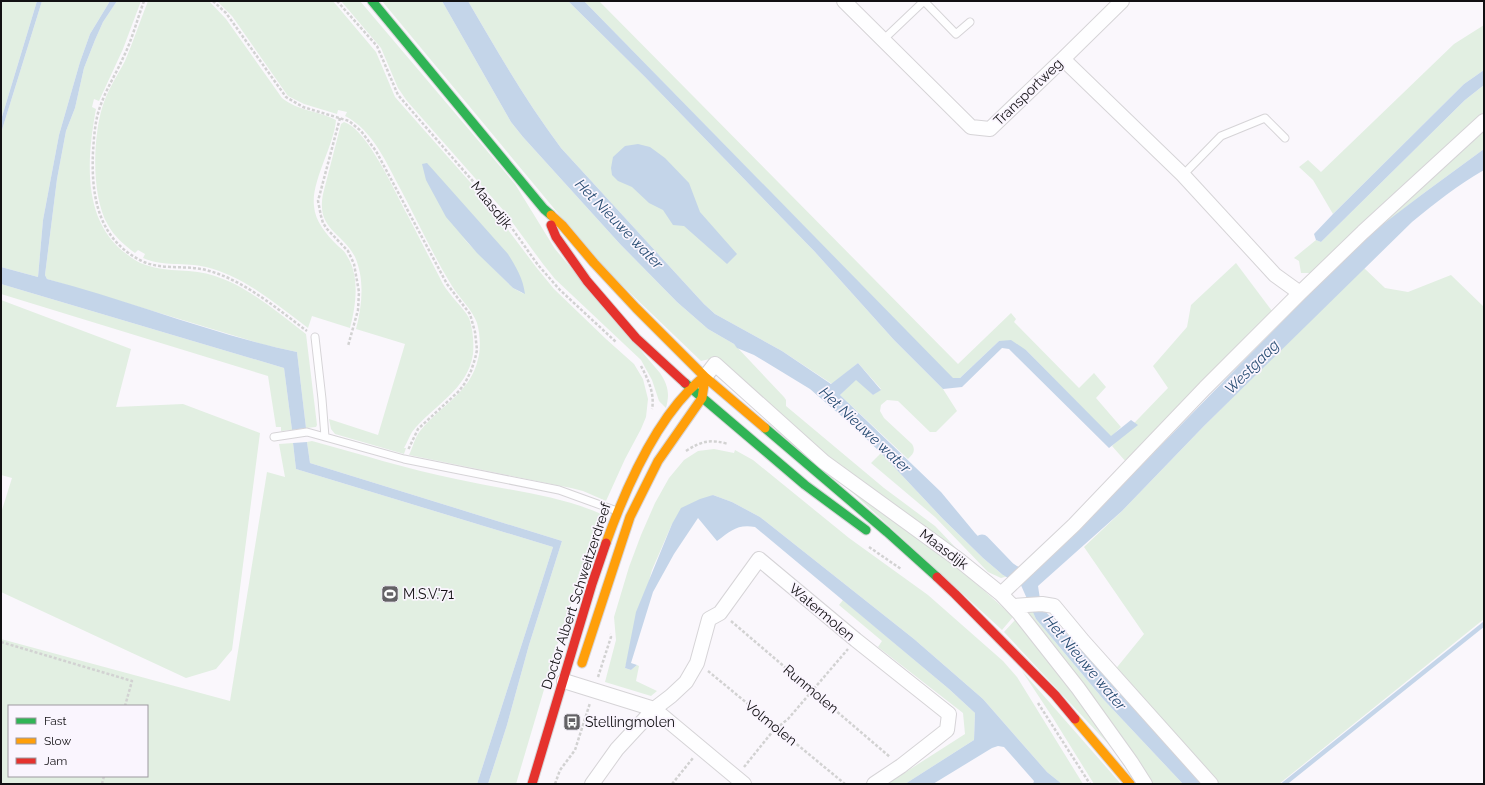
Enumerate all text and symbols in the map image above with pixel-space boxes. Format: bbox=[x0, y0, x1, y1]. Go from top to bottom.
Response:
street label: Transportweg bbox=[990, 55, 1066, 129]
water label: Het Nieuwe water bbox=[571, 175, 667, 273]
street label: Maasdijk bbox=[468, 178, 516, 232]
water label: Westgaag bbox=[1221, 336, 1283, 398]
water label: Het Nieuwe water bbox=[816, 383, 915, 478]
street label: Doctor Albert Schweitzerdreef bbox=[538, 499, 614, 691]
street label: Maasdijk bbox=[917, 526, 972, 573]
street label: Watermolen bbox=[786, 580, 858, 644]
sports icon: M.S.V.'71 bbox=[380, 584, 400, 604]
place label: M.S.V.'71 bbox=[403, 586, 454, 602]
water label: Het Nieuwe water bbox=[1040, 612, 1130, 715]
street label: Runmolen bbox=[780, 661, 842, 717]
street label: Volmolen bbox=[742, 697, 800, 749]
legend bbox=[8, 705, 148, 777]
bus stop icon: Stellingmolen bbox=[562, 712, 582, 732]
text: Fast bbox=[44, 714, 67, 728]
place label: Stellingmolen bbox=[585, 714, 675, 730]
text: Slow bbox=[44, 734, 71, 748]
text: Jam bbox=[44, 754, 67, 768]

